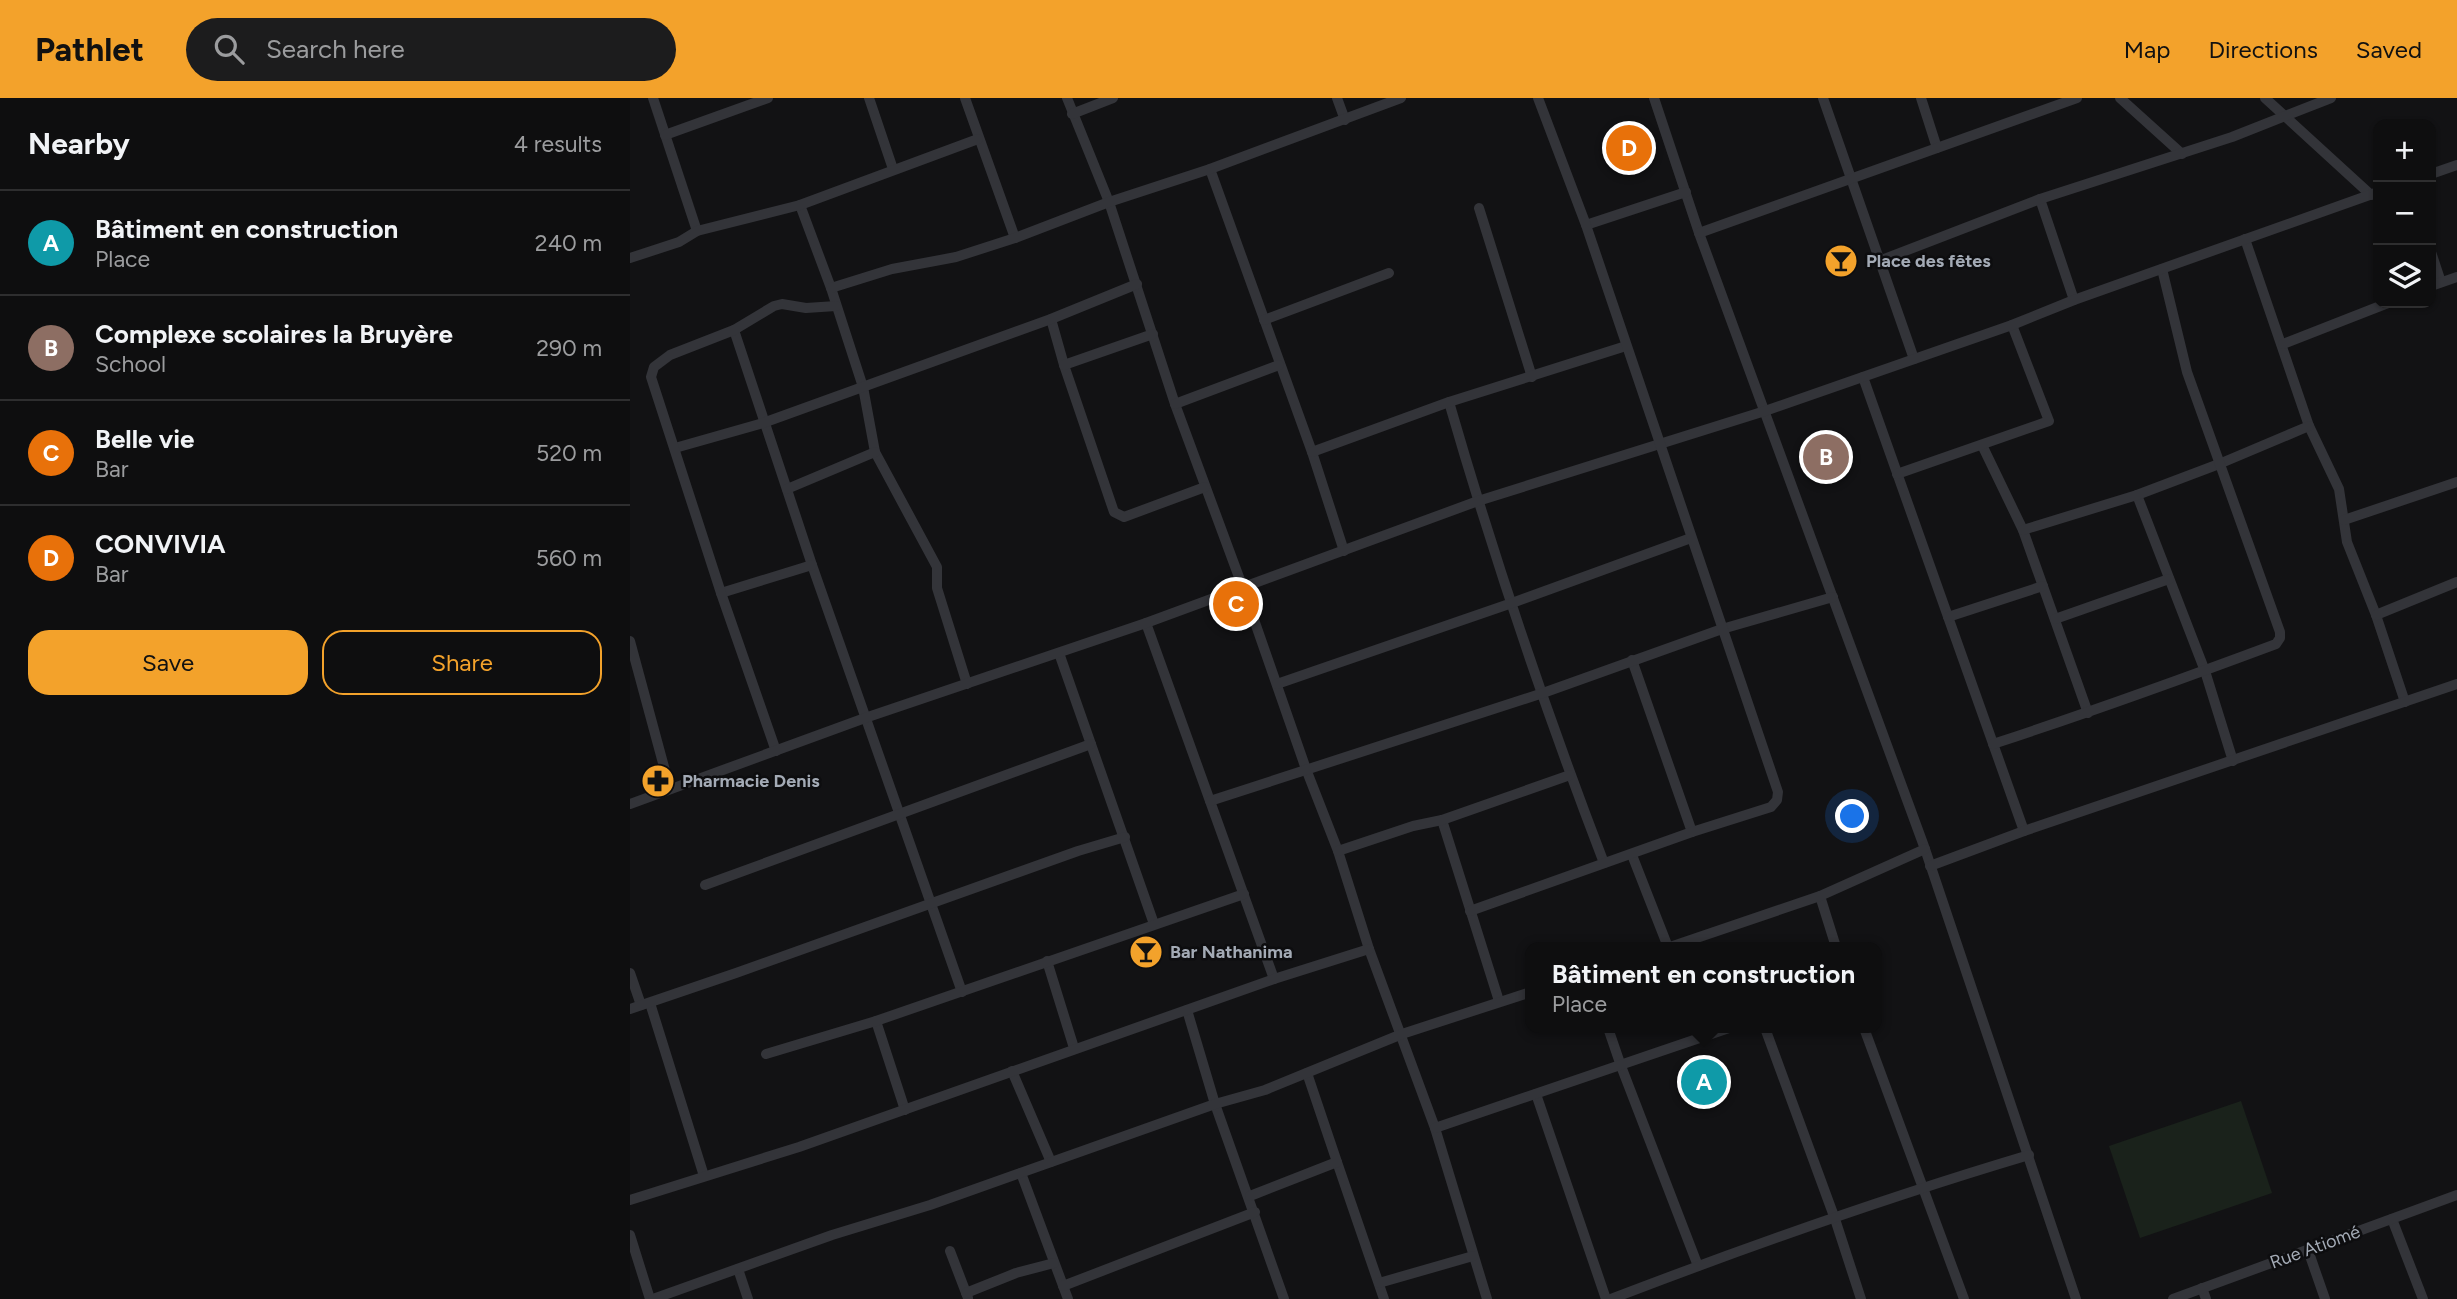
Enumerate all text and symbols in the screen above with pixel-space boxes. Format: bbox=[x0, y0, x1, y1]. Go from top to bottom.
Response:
search box bbox=[186, 18, 676, 81]
text: Pathlet bbox=[35, 30, 144, 69]
icon: search bbox=[210, 30, 248, 68]
text: Search here bbox=[266, 33, 405, 65]
text: Map bbox=[2124, 35, 2170, 64]
text: Directions bbox=[2208, 35, 2318, 64]
text: Saved bbox=[2356, 35, 2422, 64]
map controls bbox=[2373, 119, 2436, 308]
button: + bbox=[2373, 119, 2436, 182]
pin: D bbox=[1606, 122, 1652, 174]
text: Nearby bbox=[28, 125, 130, 162]
text: 4 results bbox=[514, 130, 602, 158]
button: − bbox=[2373, 182, 2436, 245]
text: Bâtiment en construction bbox=[95, 213, 398, 245]
text: A bbox=[43, 229, 59, 257]
text: 240 m bbox=[535, 229, 602, 257]
bar icon: Place des fêtes bbox=[1822, 242, 1860, 280]
text: Place bbox=[95, 245, 150, 273]
button: layers bbox=[2373, 245, 2436, 308]
place label: Place des fêtes bbox=[1866, 250, 1991, 272]
text: Complexe scolaires la Bruyère bbox=[95, 318, 453, 350]
text: B bbox=[44, 334, 58, 362]
text: 290 m bbox=[536, 334, 602, 362]
text: School bbox=[95, 350, 166, 378]
text: Belle vie bbox=[95, 423, 194, 455]
pin: B bbox=[1803, 431, 1849, 483]
text: C bbox=[43, 439, 59, 467]
text: 520 m bbox=[536, 439, 602, 467]
text: Bar bbox=[95, 455, 129, 483]
text: CONVIVIA bbox=[95, 528, 226, 560]
text: D bbox=[43, 544, 59, 572]
text: 560 m bbox=[536, 544, 602, 572]
text: Bar bbox=[95, 560, 129, 588]
pin: C bbox=[1213, 578, 1259, 630]
button: Save bbox=[28, 630, 308, 695]
button: Share bbox=[322, 630, 602, 695]
pharmacy icon: Pharmacie Denis bbox=[639, 762, 677, 800]
place label: Pharmacie Denis bbox=[682, 770, 820, 792]
your location bbox=[1835, 799, 1869, 833]
bar icon: Bar Nathanima bbox=[1127, 933, 1165, 971]
place label: Bar Nathanima bbox=[1170, 941, 1293, 963]
popup bbox=[1525, 942, 1882, 1033]
text: Bâtiment en construction bbox=[1552, 958, 1855, 990]
text: Place bbox=[1552, 990, 1607, 1018]
pin: A bbox=[1681, 1056, 1727, 1108]
street label: Rue Atiomé bbox=[2267, 1220, 2363, 1273]

